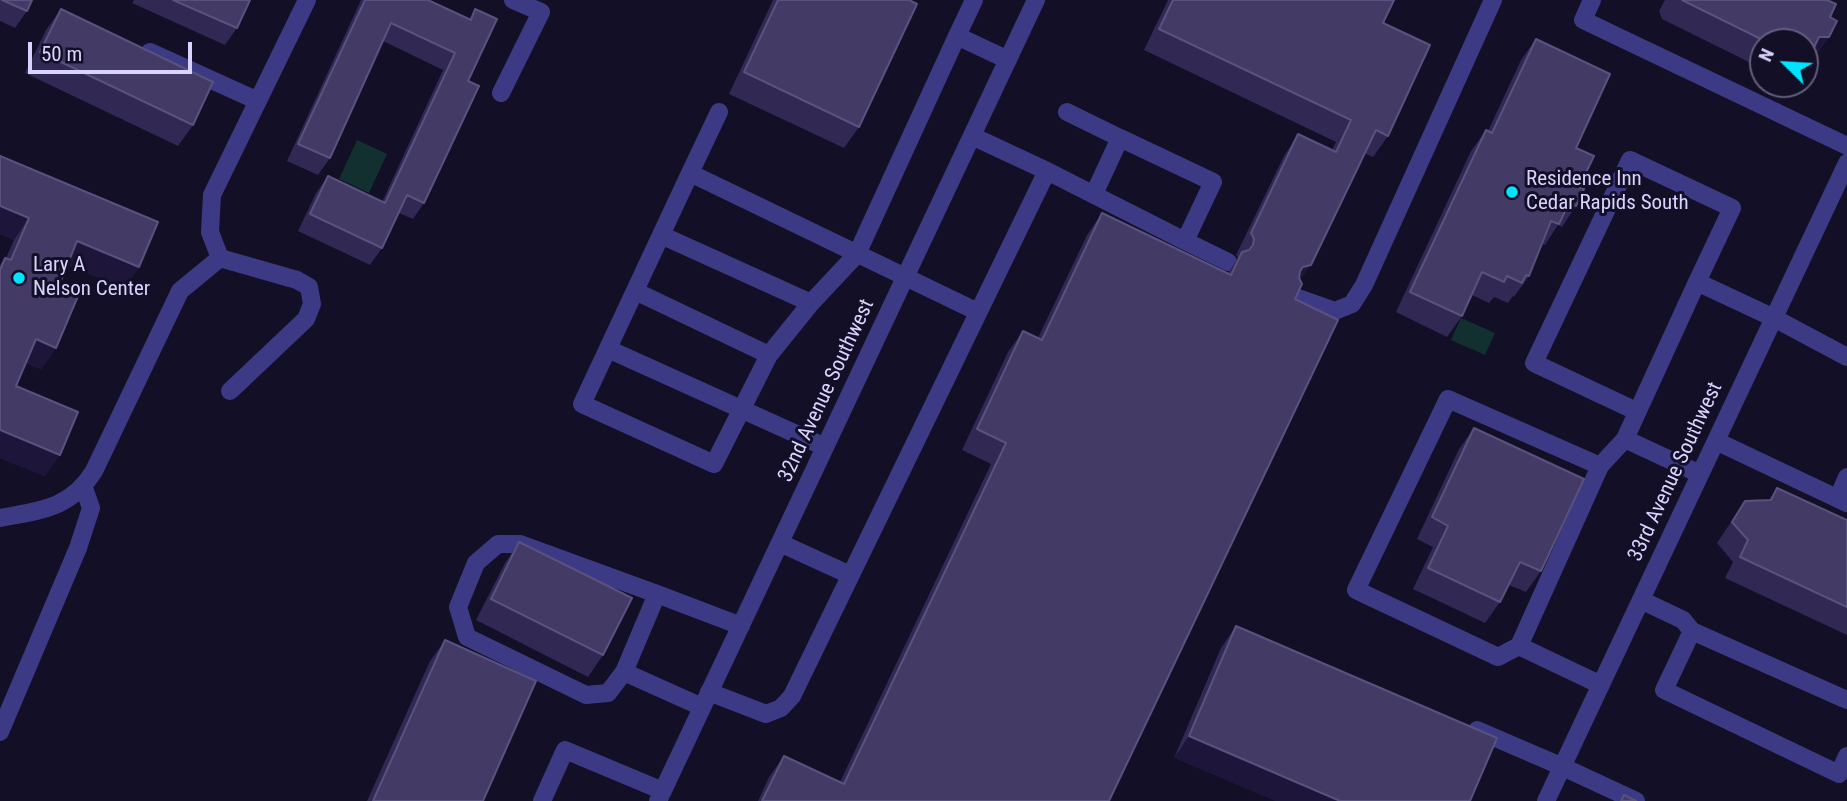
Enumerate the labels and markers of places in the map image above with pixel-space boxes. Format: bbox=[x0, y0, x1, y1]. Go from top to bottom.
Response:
place label: Residence Inn Cedar Rapids South bbox=[1526, 167, 1689, 217]
marker: Residence Inn Cedar Rapids South bbox=[1504, 184, 1520, 200]
place label: Lary A Nelson Center bbox=[33, 253, 150, 303]
marker: Lary A Nelson Center bbox=[11, 270, 27, 286]

